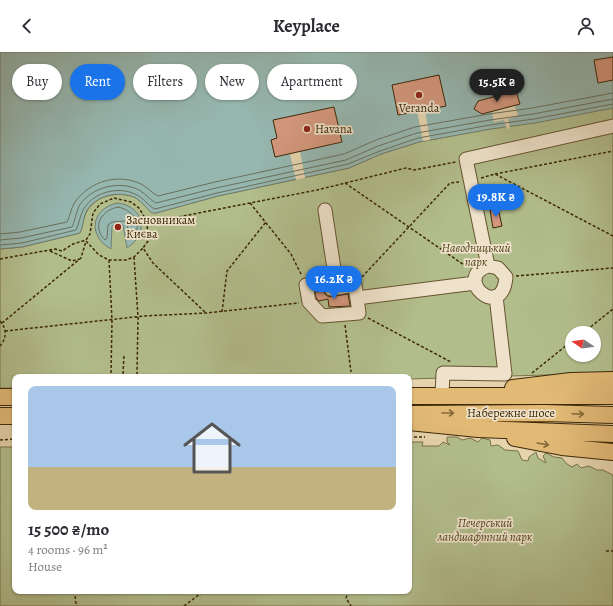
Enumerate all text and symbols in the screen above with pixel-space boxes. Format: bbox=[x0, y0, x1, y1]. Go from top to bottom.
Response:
text: Keyplace bbox=[273, 14, 340, 38]
icon: back bbox=[16, 15, 38, 37]
icon: person bbox=[575, 15, 597, 37]
chip: Buy bbox=[12, 64, 62, 100]
chip: Rent bbox=[70, 64, 125, 100]
chip: Filters bbox=[133, 64, 197, 100]
chip: New bbox=[205, 64, 259, 100]
chip: Apartment bbox=[267, 64, 357, 100]
pin: 15.5K ₴ bbox=[460, 69, 534, 103]
text: 15.5K ₴ bbox=[478, 73, 516, 90]
marker: Veranda bbox=[414, 90, 424, 100]
place label: Veranda bbox=[398, 100, 440, 116]
place label: Havana bbox=[315, 121, 352, 137]
marker: Havana bbox=[302, 124, 312, 134]
pin: 19.8K ₴ bbox=[459, 184, 533, 218]
text: 19.8K ₴ bbox=[477, 188, 515, 205]
place label: Засновникам Києва bbox=[126, 212, 195, 242]
marker: Засновникам Києва bbox=[113, 222, 123, 232]
park label: Наводницький парк bbox=[441, 240, 511, 270]
pin: 16.2K ₴ bbox=[297, 266, 371, 300]
text: 16.2K ₴ bbox=[315, 270, 353, 287]
north arrow bbox=[565, 326, 601, 362]
map controls bbox=[565, 326, 601, 362]
street label: Набережне шосе bbox=[467, 405, 555, 421]
one-way arrow bbox=[441, 409, 454, 417]
one-way arrow bbox=[571, 410, 584, 418]
icon: home bbox=[176, 412, 248, 484]
one-way arrow bbox=[537, 440, 550, 448]
park label: Печерський ландшафтний парк bbox=[437, 515, 533, 545]
text: 15 500 ₴/mo bbox=[28, 518, 109, 541]
text: 4 rooms · 96 m² bbox=[28, 541, 108, 558]
text: House bbox=[28, 558, 62, 575]

